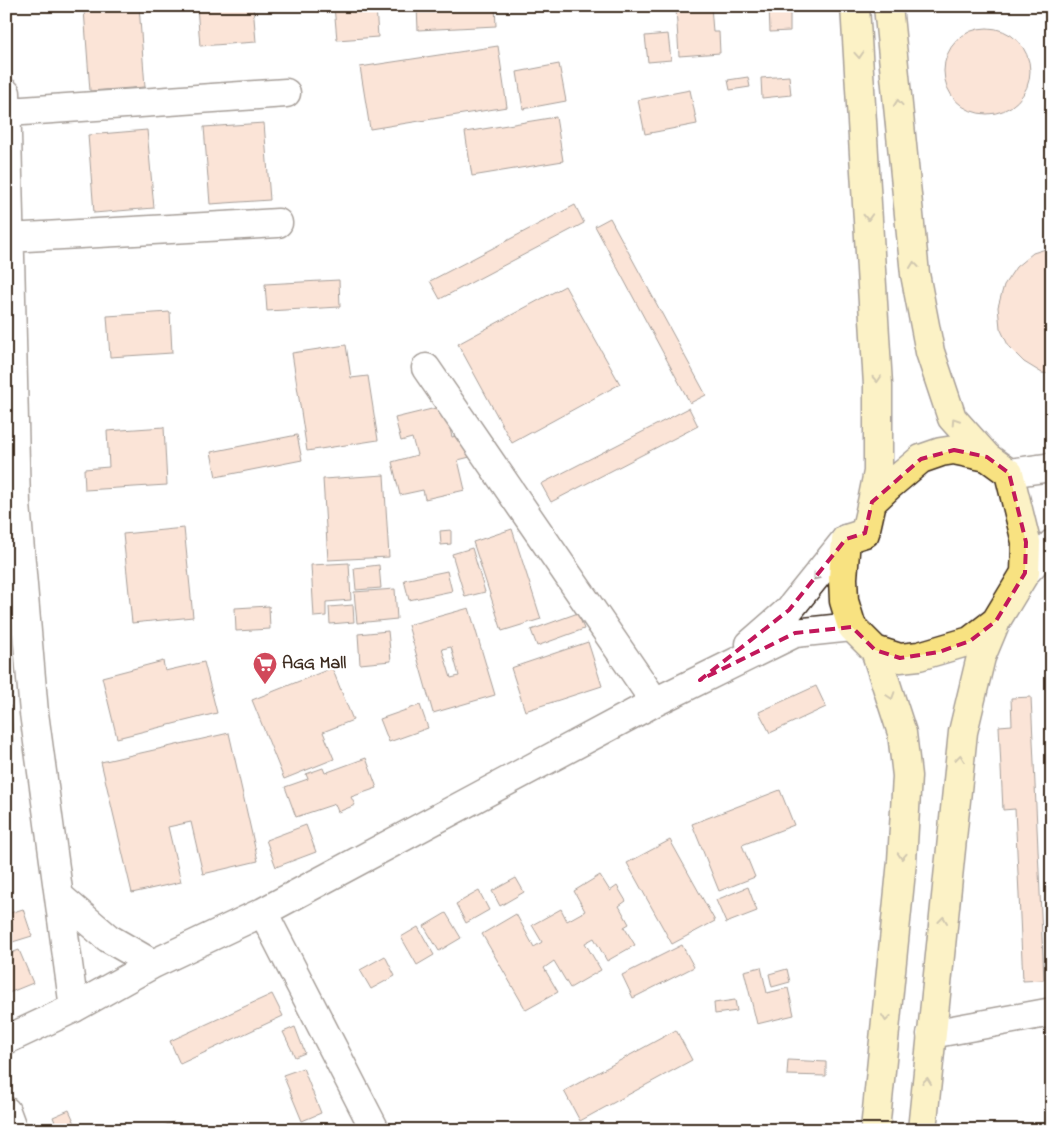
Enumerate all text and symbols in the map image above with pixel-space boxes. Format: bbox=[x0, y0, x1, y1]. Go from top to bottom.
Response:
one-way arrow bbox=[853, 51, 864, 59]
one-way arrow bbox=[892, 99, 903, 107]
one-way arrow bbox=[863, 213, 874, 221]
one-way arrow bbox=[909, 260, 920, 268]
one-way arrow bbox=[872, 376, 883, 384]
one-way arrow bbox=[952, 417, 962, 426]
one-way arrow bbox=[813, 572, 822, 581]
supermarket icon: AGG Mall bbox=[252, 651, 278, 685]
place label: AGG Mall bbox=[282, 651, 346, 677]
one-way arrow bbox=[886, 691, 896, 700]
one-way arrow bbox=[954, 754, 965, 762]
one-way arrow bbox=[897, 853, 908, 861]
one-way arrow bbox=[937, 915, 948, 923]
one-way arrow bbox=[881, 1014, 892, 1022]
one-way arrow bbox=[921, 1077, 932, 1085]

